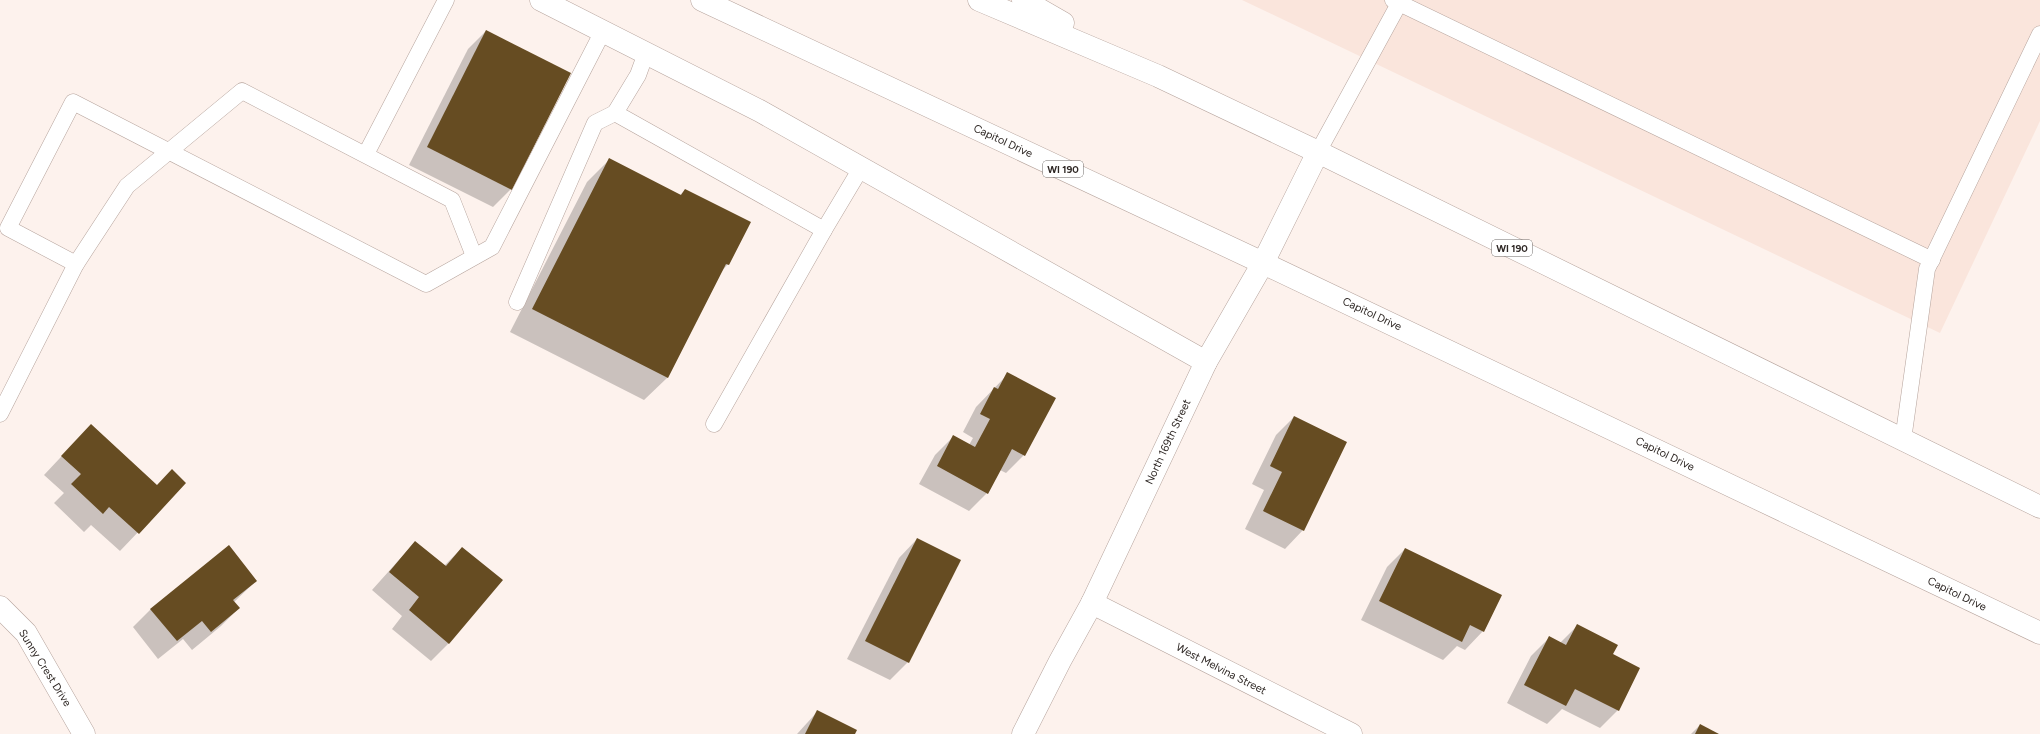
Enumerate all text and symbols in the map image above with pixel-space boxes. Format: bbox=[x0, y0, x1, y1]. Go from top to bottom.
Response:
street label: Capitol Drive bbox=[971, 122, 1035, 160]
road number: WI 190 bbox=[1043, 161, 1083, 177]
road number: WI 190 bbox=[1492, 240, 1532, 256]
street label: Capitol Drive bbox=[1340, 295, 1404, 333]
street label: North 169th Street bbox=[1143, 397, 1193, 487]
street label: Capitol Drive bbox=[1634, 434, 1696, 474]
street label: Capitol Drive bbox=[1926, 574, 1988, 614]
street label: Sunny Crest Drive bbox=[16, 627, 74, 709]
street label: West Melvina Street bbox=[1174, 641, 1268, 697]

